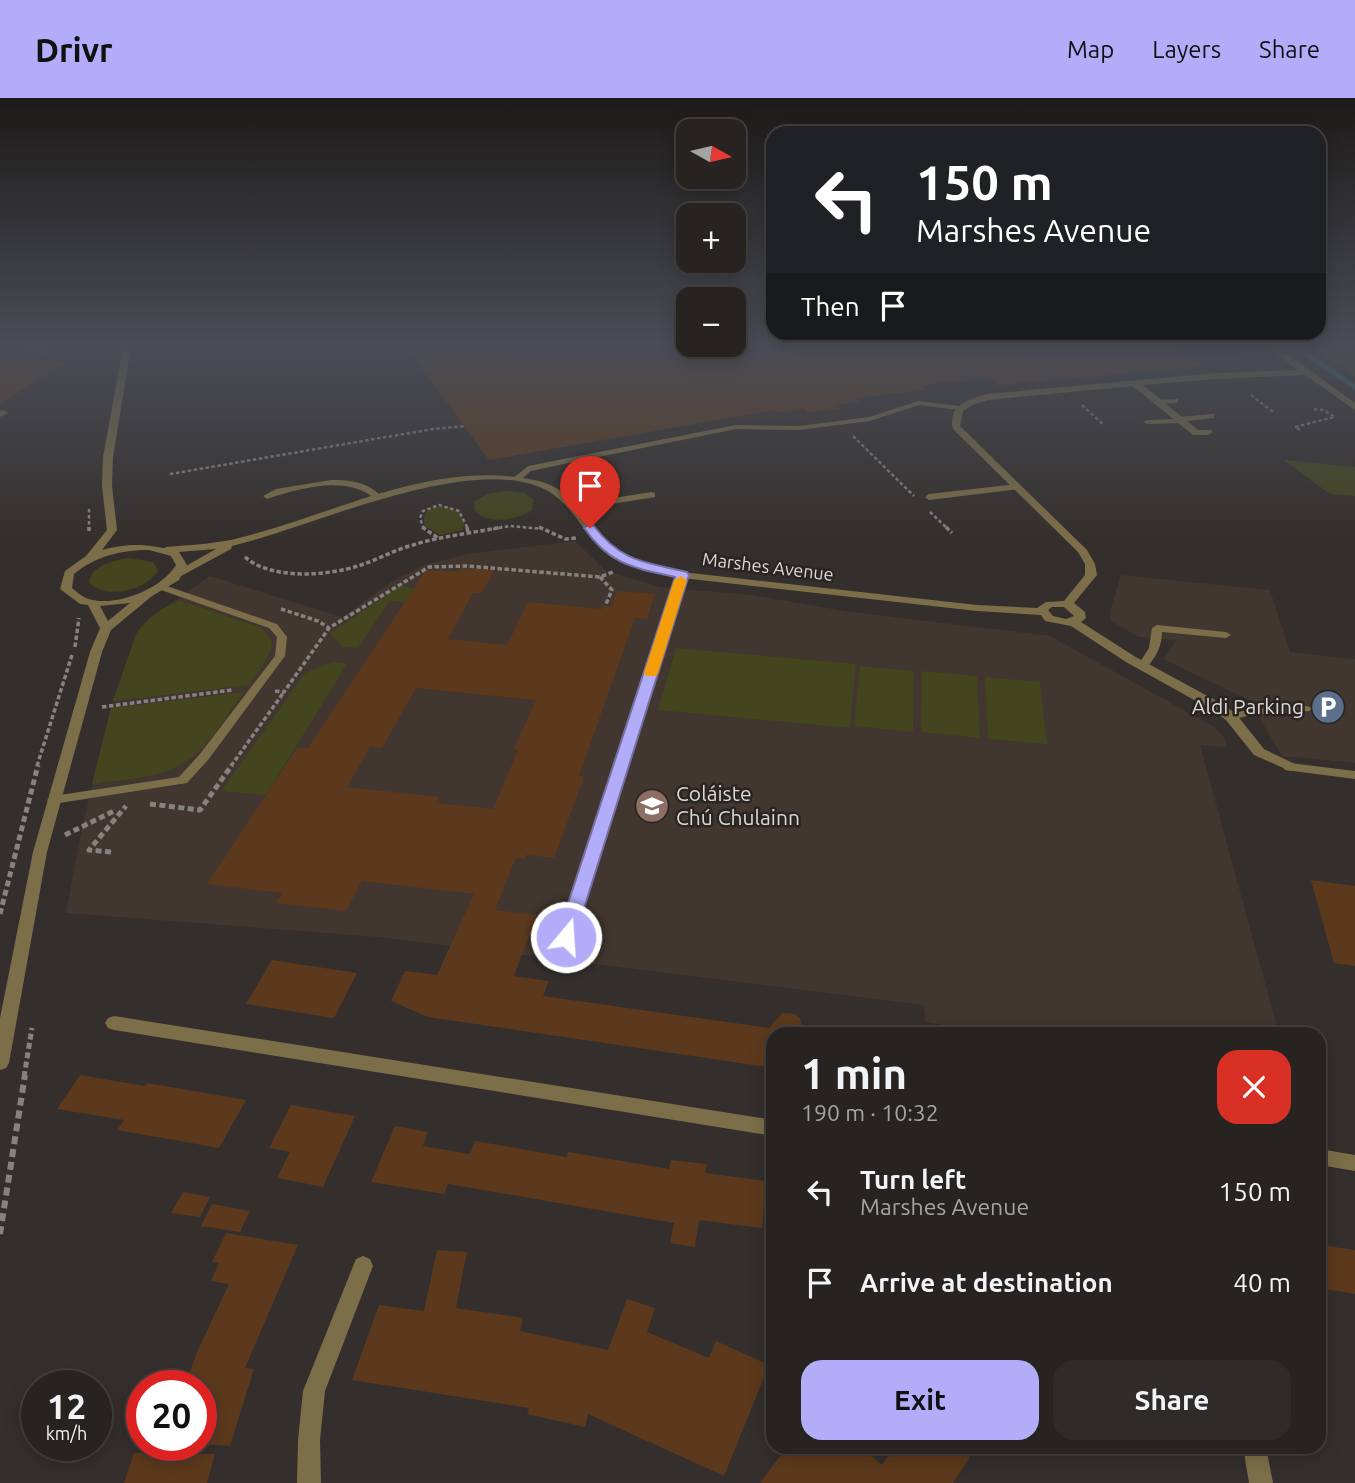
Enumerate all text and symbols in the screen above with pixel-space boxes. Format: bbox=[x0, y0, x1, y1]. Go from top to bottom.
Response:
text: Drivr bbox=[35, 31, 113, 68]
text: Map bbox=[1067, 36, 1114, 63]
text: Layers bbox=[1152, 36, 1221, 63]
text: Share bbox=[1259, 36, 1320, 63]
north arrow bbox=[676, 119, 746, 189]
map controls bbox=[676, 119, 746, 357]
icon: left bbox=[801, 154, 892, 245]
text: 150 m bbox=[916, 154, 1053, 209]
button: + bbox=[676, 203, 746, 273]
text: Marshes Avenue bbox=[916, 212, 1151, 248]
button: − bbox=[676, 287, 746, 357]
icon: arrive bbox=[874, 287, 912, 325]
text: Then bbox=[801, 292, 860, 321]
pin bbox=[560, 456, 620, 528]
icon: arrive bbox=[571, 467, 609, 505]
street label: Marshes Avenue bbox=[701, 548, 835, 584]
parking icon: Aldi Parking bbox=[1309, 688, 1347, 726]
place label: Aldi Parking bbox=[1192, 694, 1304, 718]
place label: Coláiste Chú Chulainn bbox=[676, 781, 800, 829]
school or university icon: Coláiste Chú Chulainn bbox=[633, 787, 671, 825]
position arrow bbox=[529, 900, 603, 974]
text: 1 min bbox=[801, 1050, 907, 1097]
button: close bbox=[1217, 1050, 1291, 1124]
text: 190 m · 10:32 bbox=[801, 1100, 939, 1125]
text: Turn left bbox=[860, 1165, 966, 1194]
icon: left bbox=[801, 1173, 839, 1211]
text: 150 m bbox=[1219, 1177, 1291, 1206]
text: Marshes Avenue bbox=[860, 1194, 1029, 1219]
icon: arrive bbox=[801, 1264, 839, 1302]
text: Arrive at destination bbox=[860, 1268, 1113, 1297]
text: 40 m bbox=[1233, 1268, 1291, 1297]
button: Exit bbox=[801, 1360, 1039, 1440]
button: Share bbox=[1053, 1360, 1291, 1440]
speed limit sign: 20 bbox=[126, 1370, 217, 1461]
text: 12 bbox=[47, 1386, 86, 1426]
text: km/h bbox=[46, 1423, 87, 1443]

